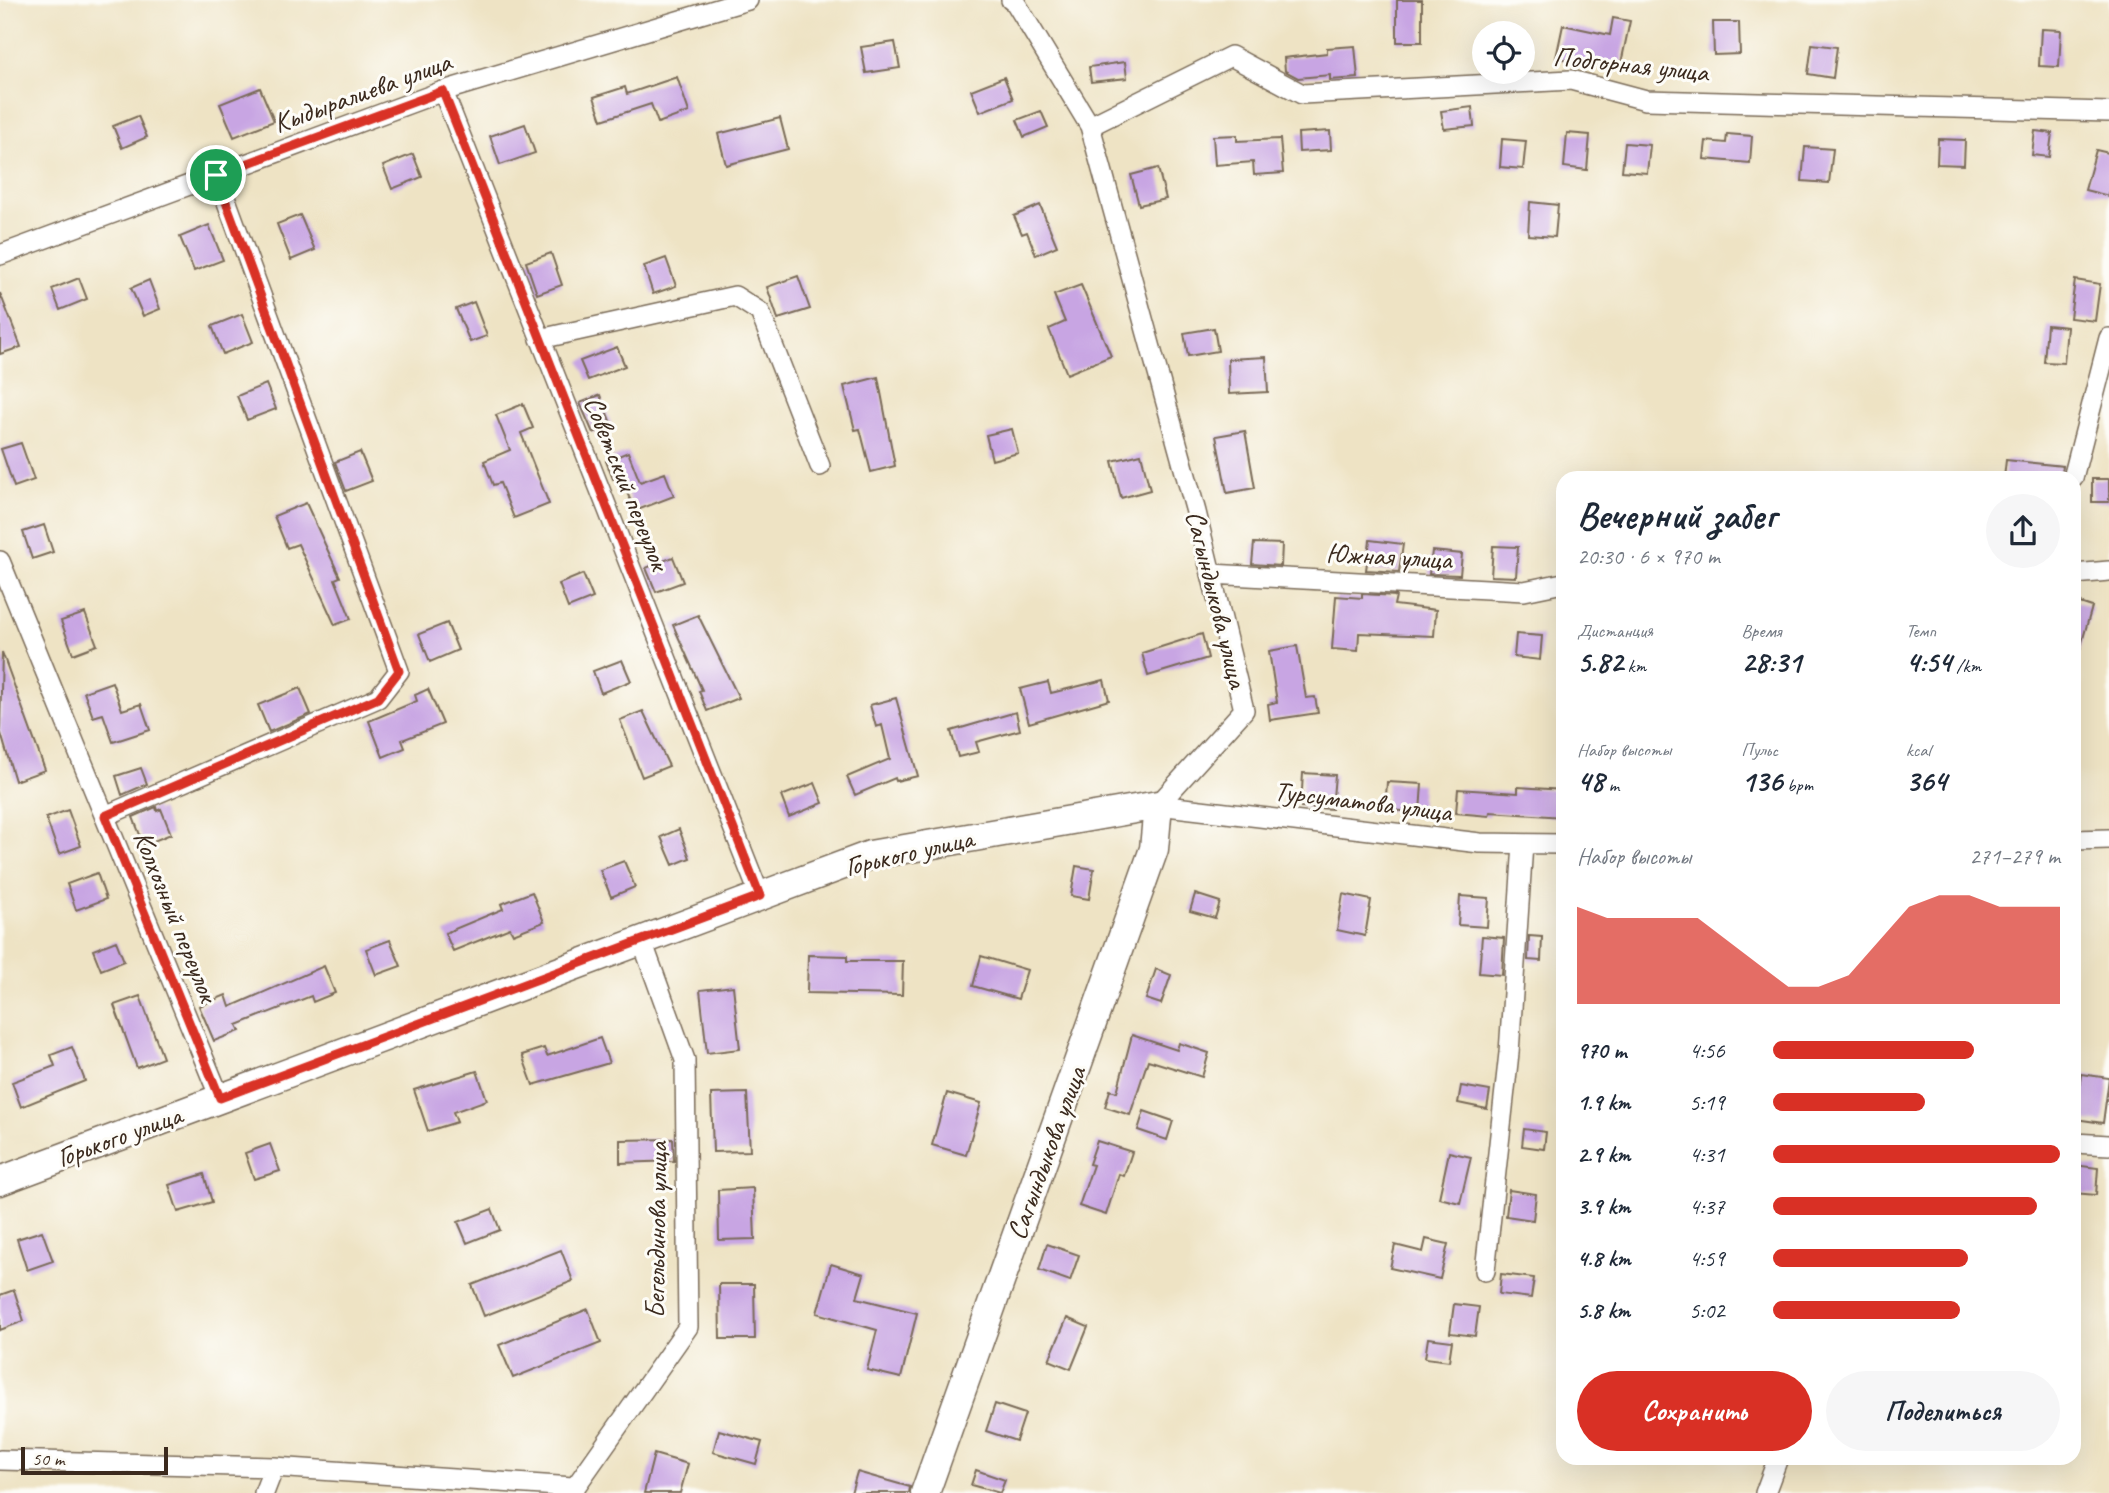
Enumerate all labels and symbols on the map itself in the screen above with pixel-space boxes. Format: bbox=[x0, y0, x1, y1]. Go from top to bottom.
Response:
street label: Подгорная улица bbox=[1552, 38, 1712, 90]
street label: Кыдыралиева улица bbox=[268, 43, 457, 140]
pin bbox=[186, 145, 246, 205]
street label: Советский переулок bbox=[576, 391, 679, 577]
street label: Сагындыкова улица bbox=[1178, 507, 1256, 693]
street label: Южная улица bbox=[1325, 535, 1455, 577]
street label: Турсуматова улица bbox=[1272, 773, 1455, 829]
street label: Горького улица bbox=[841, 820, 979, 884]
street label: Колхозный переулок bbox=[126, 825, 227, 1009]
street label: Сагындыкова улица bbox=[998, 1060, 1094, 1244]
street label: Горького улица bbox=[52, 1096, 189, 1175]
street label: Бегельдинова улица bbox=[637, 1140, 675, 1319]
scale bar bbox=[21, 1444, 168, 1476]

